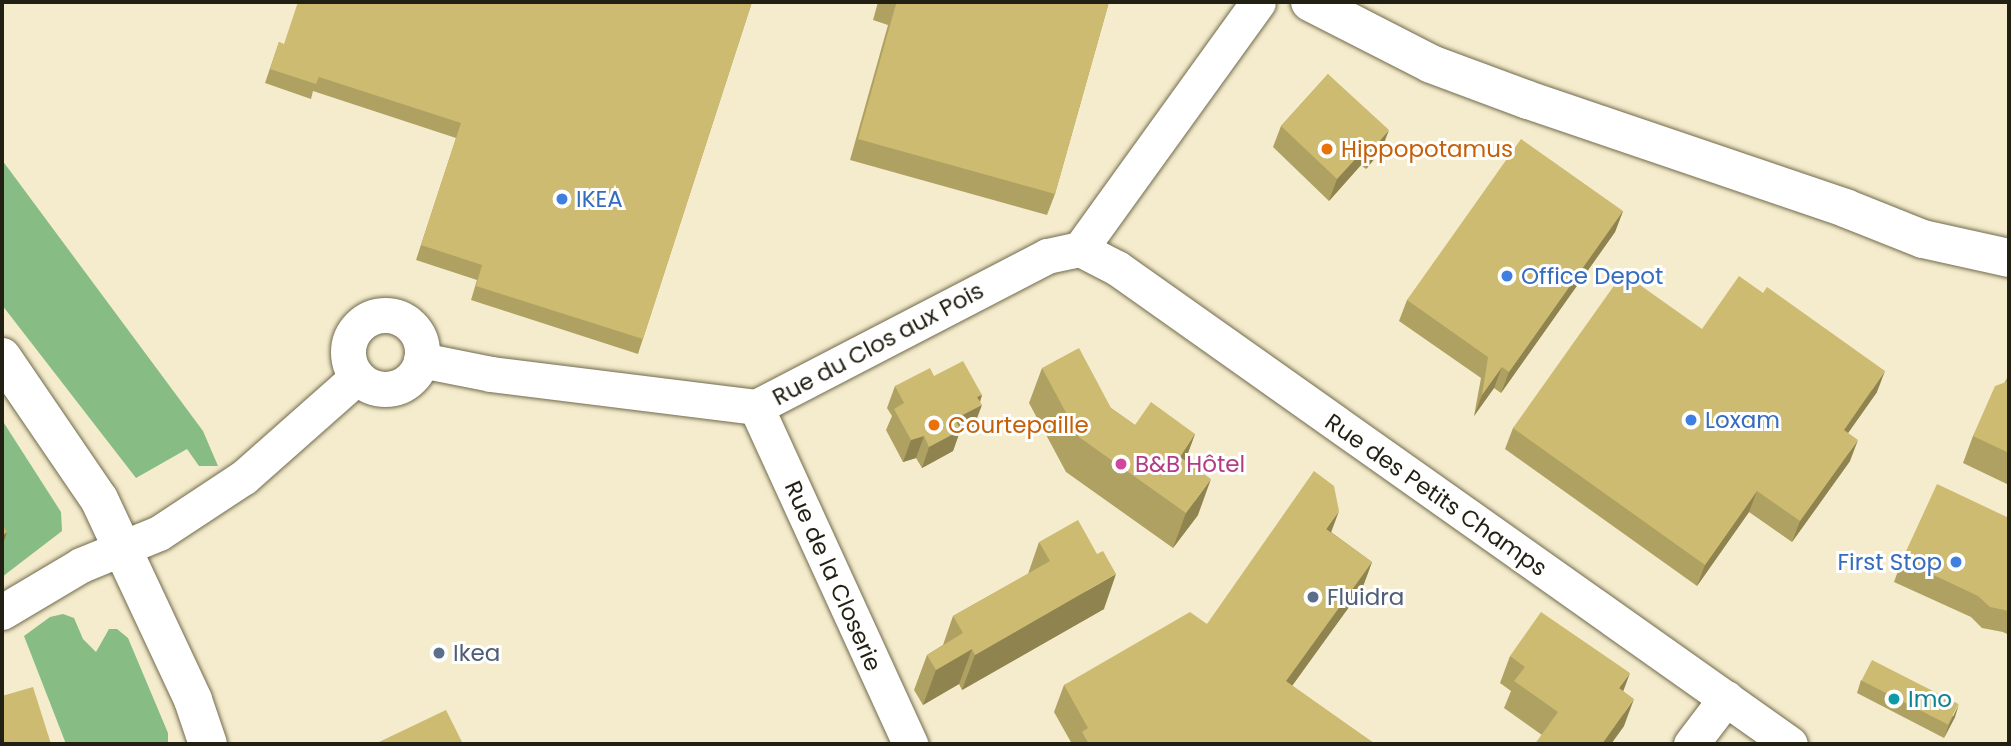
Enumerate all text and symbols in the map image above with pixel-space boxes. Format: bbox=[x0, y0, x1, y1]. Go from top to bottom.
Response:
place label: Hippopotamus bbox=[1341, 135, 1513, 163]
marker: Hippopotamus bbox=[1319, 141, 1335, 157]
place label: IKEA bbox=[576, 185, 623, 213]
marker: IKEA bbox=[554, 191, 570, 207]
place label: Office Depot bbox=[1521, 262, 1663, 290]
marker: Office Depot bbox=[1499, 268, 1515, 284]
street label: Rue du Clos aux Pois bbox=[768, 277, 988, 411]
place label: Loxam bbox=[1705, 406, 1780, 434]
street label: Rue des Petits Champs bbox=[1320, 408, 1552, 582]
place label: Courtepaille bbox=[948, 411, 1089, 439]
marker: Loxam bbox=[1683, 412, 1699, 428]
marker: Courtepaille bbox=[926, 417, 942, 433]
place label: B&B Hôtel bbox=[1135, 450, 1245, 478]
marker: B&B Hôtel bbox=[1113, 456, 1129, 472]
street label: Rue de la Closerie bbox=[779, 477, 887, 675]
place label: First Stop bbox=[1838, 548, 1942, 576]
marker: First Stop bbox=[1948, 554, 1964, 570]
place label: Fluidra bbox=[1327, 583, 1404, 611]
marker: Fluidra bbox=[1305, 589, 1321, 605]
place label: Ikea bbox=[453, 639, 500, 667]
marker: Ikea bbox=[431, 645, 447, 661]
place label: Imo bbox=[1908, 685, 1952, 713]
marker: Imo bbox=[1886, 691, 1902, 707]

